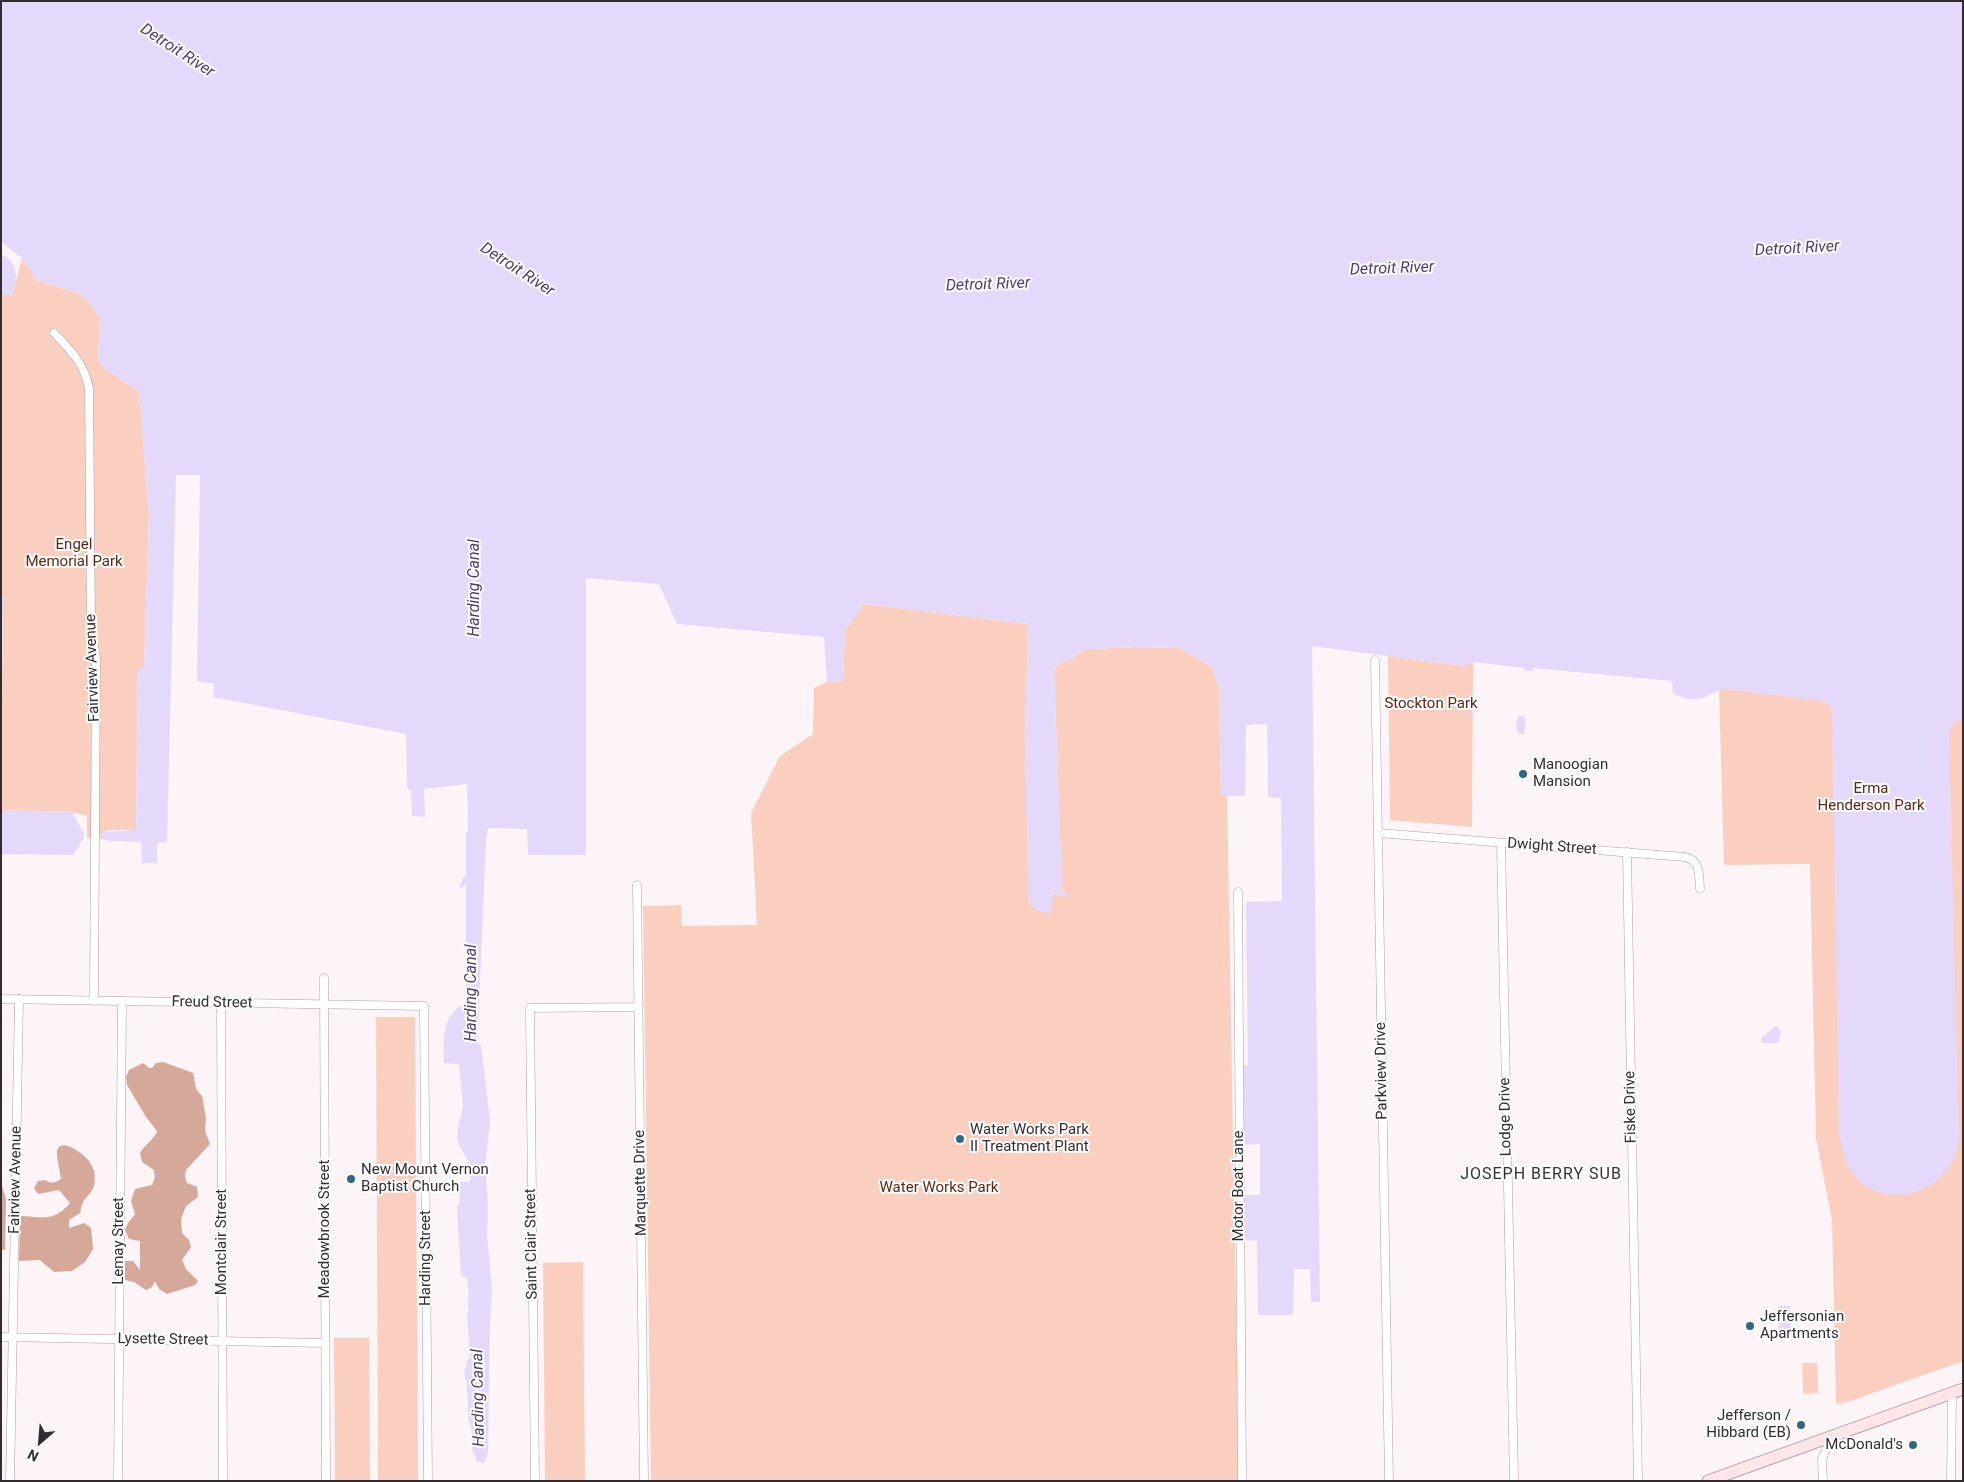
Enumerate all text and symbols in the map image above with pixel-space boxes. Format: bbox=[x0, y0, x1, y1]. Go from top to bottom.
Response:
water label: Detroit River bbox=[136, 20, 218, 82]
water label: Detroit River bbox=[1754, 237, 1840, 261]
water label: Detroit River bbox=[476, 239, 558, 301]
water label: Detroit River bbox=[1349, 258, 1435, 280]
water label: Detroit River bbox=[945, 274, 1031, 296]
park label: Engel Memorial Park bbox=[25, 536, 123, 571]
water label: Harding Canal bbox=[465, 539, 485, 637]
street label: Fairview Avenue bbox=[82, 614, 104, 722]
park label: Stockton Park bbox=[1384, 695, 1478, 713]
place label: Manoogian Mansion bbox=[1533, 756, 1608, 791]
marker: Manoogian Mansion bbox=[1517, 768, 1529, 780]
park label: Erma Henderson Park bbox=[1818, 780, 1924, 815]
street label: Dwight Street bbox=[1507, 835, 1597, 859]
water label: Harding Canal bbox=[462, 944, 482, 1042]
street label: Freud Street bbox=[171, 993, 253, 1013]
street label: Parkview Drive bbox=[1372, 1022, 1392, 1120]
street label: Fiske Drive bbox=[1621, 1071, 1641, 1143]
street label: Lodge Drive bbox=[1496, 1077, 1516, 1157]
place label: Water Works Park II Treatment Plant bbox=[970, 1121, 1089, 1156]
street label: Fairview Avenue bbox=[6, 1126, 26, 1234]
street label: Marquette Drive bbox=[631, 1130, 651, 1236]
street label: Motor Boat Lane bbox=[1230, 1131, 1248, 1241]
marker: Water Works Park II Treatment Plant bbox=[954, 1133, 966, 1145]
street label: Meadowbrook Street bbox=[316, 1160, 334, 1298]
place label: New Mount Vernon Baptist Church bbox=[361, 1161, 489, 1196]
district label: JOSEPH BERRY SUB bbox=[1458, 1165, 1624, 1185]
marker: New Mount Vernon Baptist Church bbox=[345, 1173, 357, 1185]
park label: Water Works Park bbox=[880, 1179, 998, 1197]
street label: Saint Clair Street bbox=[522, 1188, 542, 1300]
street label: Montclair Street bbox=[213, 1189, 231, 1295]
street label: Lemay Street bbox=[110, 1197, 128, 1285]
street label: Harding Street bbox=[417, 1210, 435, 1306]
place label: Jeffersonian Apartments bbox=[1760, 1308, 1844, 1343]
marker: Jeffersonian Apartments bbox=[1744, 1320, 1756, 1332]
street label: Lysette Street bbox=[117, 1330, 209, 1350]
water label: Harding Canal bbox=[469, 1349, 489, 1447]
place label: Jefferson / Hibbard (EB) bbox=[1706, 1407, 1791, 1442]
north arrow bbox=[15, 1417, 65, 1467]
marker: Jefferson / Hibbard (EB) bbox=[1795, 1419, 1807, 1431]
place label: McDonald's bbox=[1825, 1436, 1903, 1454]
marker: McDonald's bbox=[1907, 1439, 1919, 1451]
text: N bbox=[25, 1446, 41, 1465]

